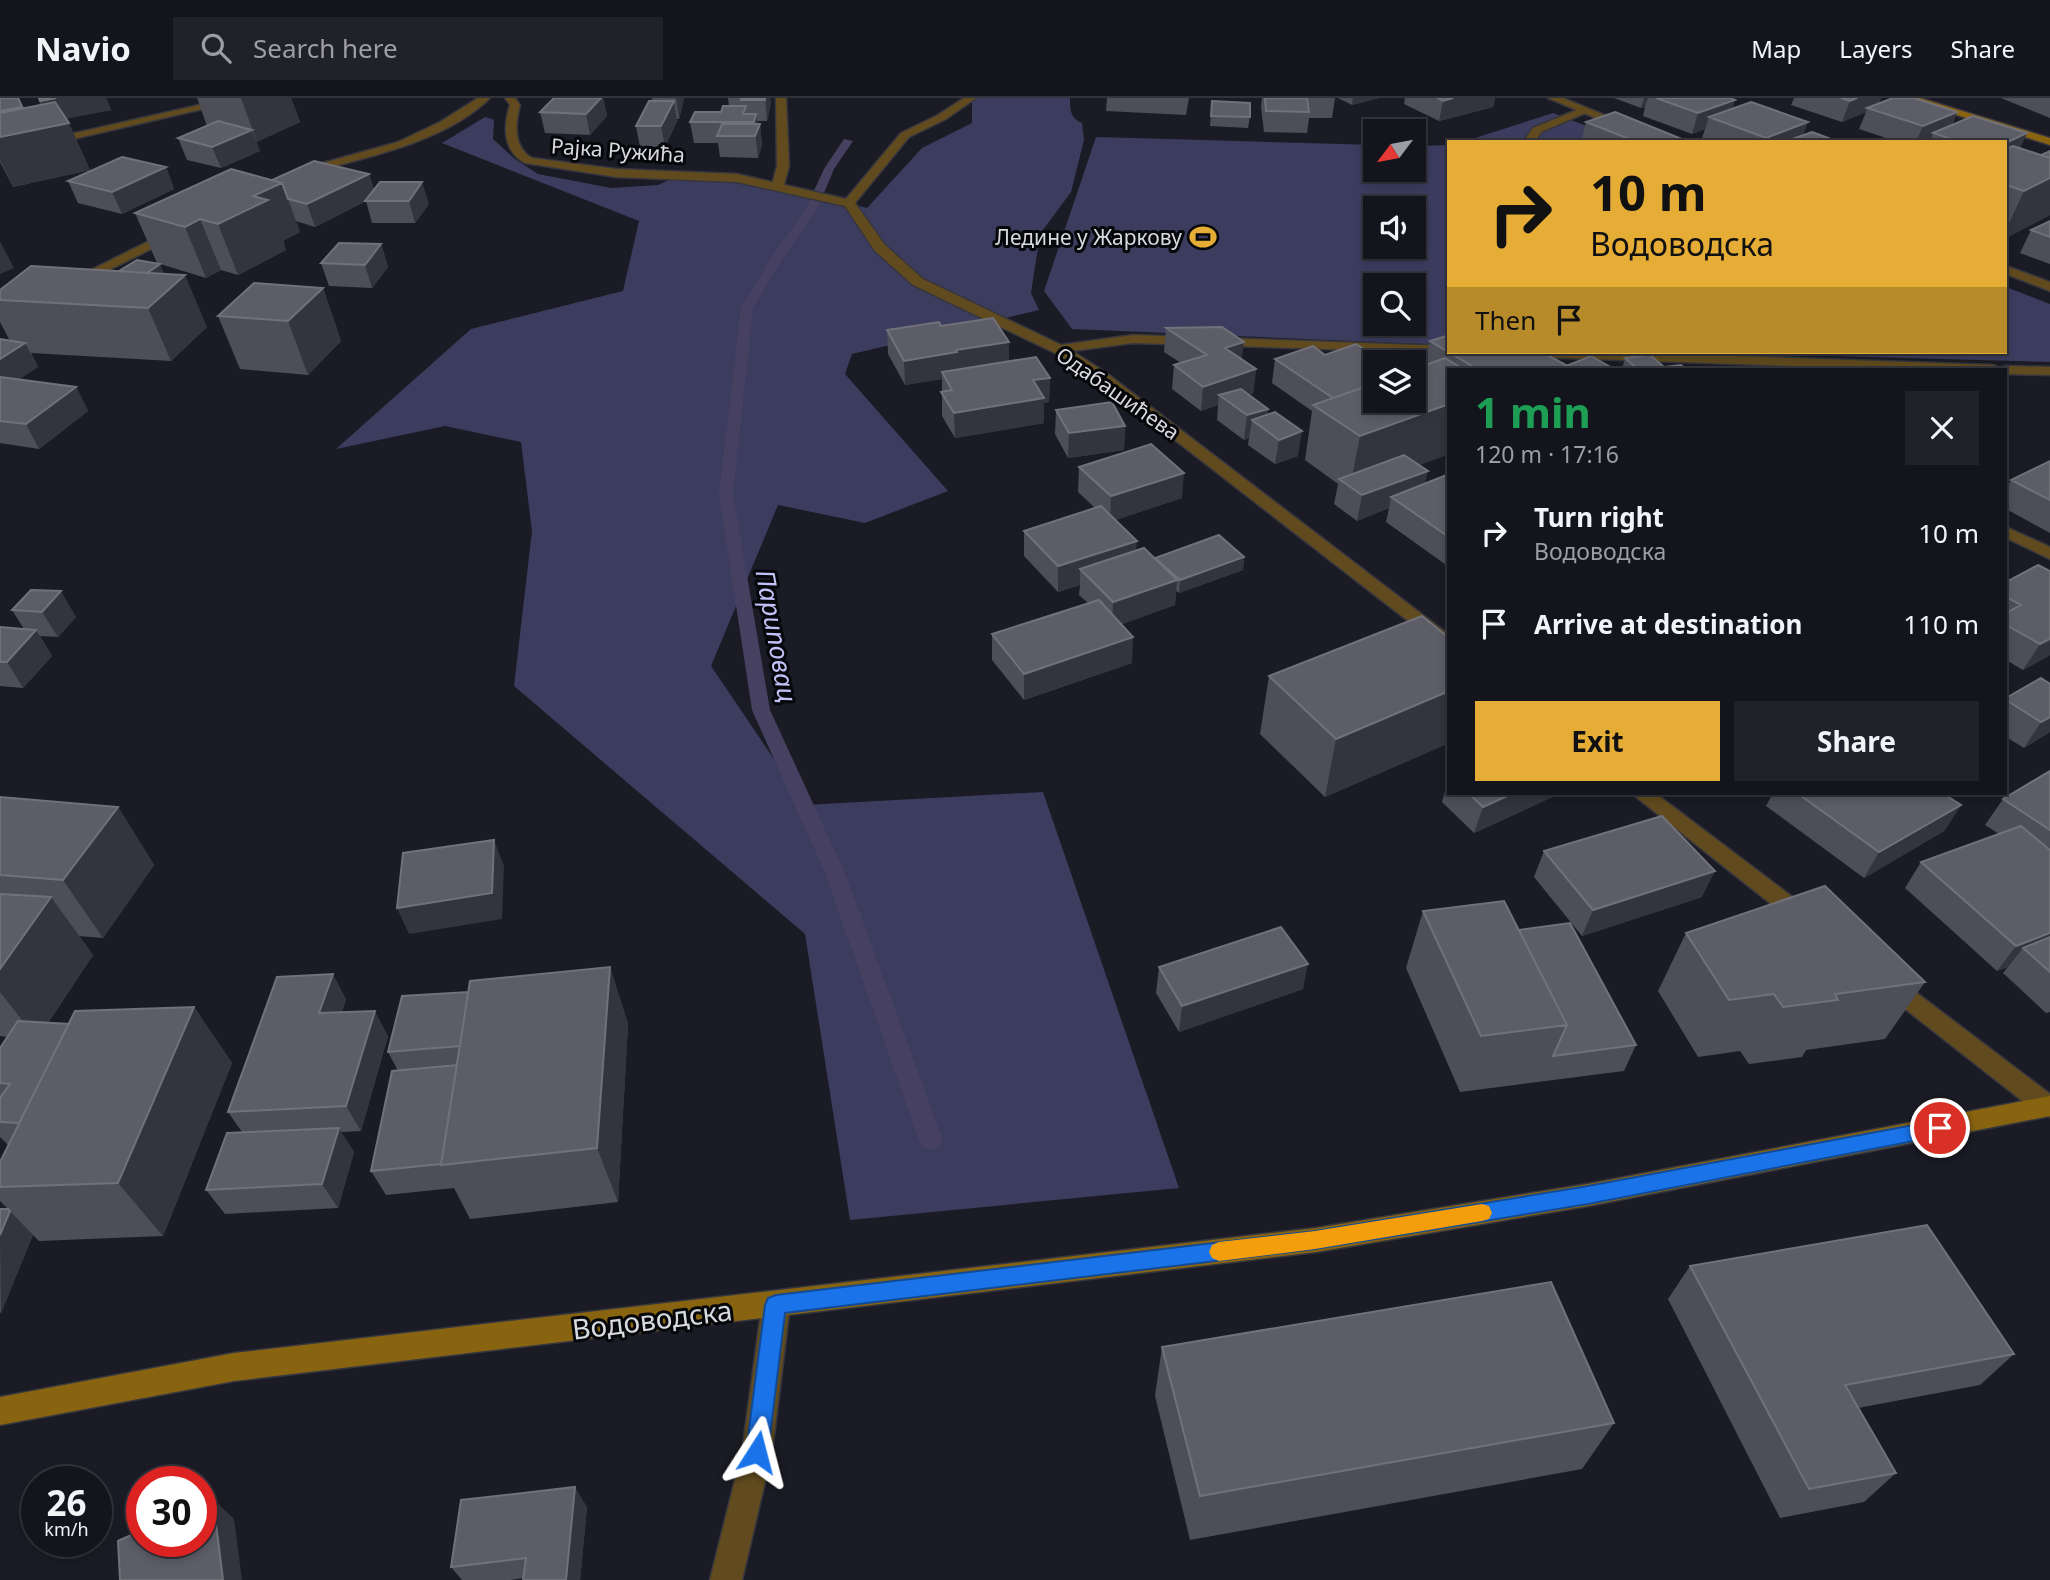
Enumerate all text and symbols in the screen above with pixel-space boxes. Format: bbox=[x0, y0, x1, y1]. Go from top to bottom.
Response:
search box bbox=[173, 17, 663, 80]
text: Navio bbox=[35, 26, 131, 71]
icon: search bbox=[197, 29, 235, 67]
text: Search here bbox=[253, 30, 398, 66]
text: Map bbox=[1751, 32, 1801, 65]
text: Layers bbox=[1839, 32, 1913, 65]
text: Share bbox=[1951, 32, 2015, 65]
north arrow bbox=[1363, 119, 1426, 182]
map controls bbox=[1363, 119, 1426, 413]
street label: Рајка Ружића bbox=[550, 131, 686, 169]
text: 10 m bbox=[1590, 159, 1707, 225]
icon: right bbox=[1475, 168, 1566, 259]
button: sound bbox=[1363, 196, 1426, 259]
sports icon: Ледине у Жаркову bbox=[1188, 222, 1218, 252]
text: Водоводска bbox=[1590, 222, 1774, 265]
place label: Ледине у Жаркову bbox=[995, 223, 1182, 251]
button: search bbox=[1363, 273, 1426, 336]
icon: arrive bbox=[1550, 301, 1588, 339]
text: Then bbox=[1475, 302, 1536, 338]
street label: Одабашићева bbox=[1051, 340, 1185, 446]
button: layers bbox=[1363, 350, 1426, 413]
text: 1 min bbox=[1475, 383, 1591, 440]
button: close bbox=[1905, 391, 1979, 465]
text: 120 m · 17:16 bbox=[1475, 438, 1619, 470]
text: Turn right bbox=[1534, 499, 1664, 535]
icon: right bbox=[1475, 514, 1513, 552]
text: 10 m bbox=[1918, 515, 1979, 551]
text: Водоводска bbox=[1534, 535, 1666, 567]
water label: Париповац bbox=[748, 567, 806, 705]
icon: arrive bbox=[1475, 605, 1513, 643]
text: Arrive at destination bbox=[1534, 606, 1803, 642]
text: 110 m bbox=[1903, 606, 1979, 642]
button: Exit bbox=[1475, 701, 1720, 781]
button: Share bbox=[1734, 701, 1979, 781]
pin bbox=[1910, 1098, 1970, 1158]
icon: arrive bbox=[1921, 1109, 1959, 1147]
street label: Водоводска bbox=[570, 1290, 734, 1348]
position arrow bbox=[720, 1415, 794, 1489]
speed limit sign: 30 bbox=[126, 1466, 217, 1557]
text: 26 bbox=[46, 1479, 87, 1526]
text: km/h bbox=[44, 1517, 89, 1541]

